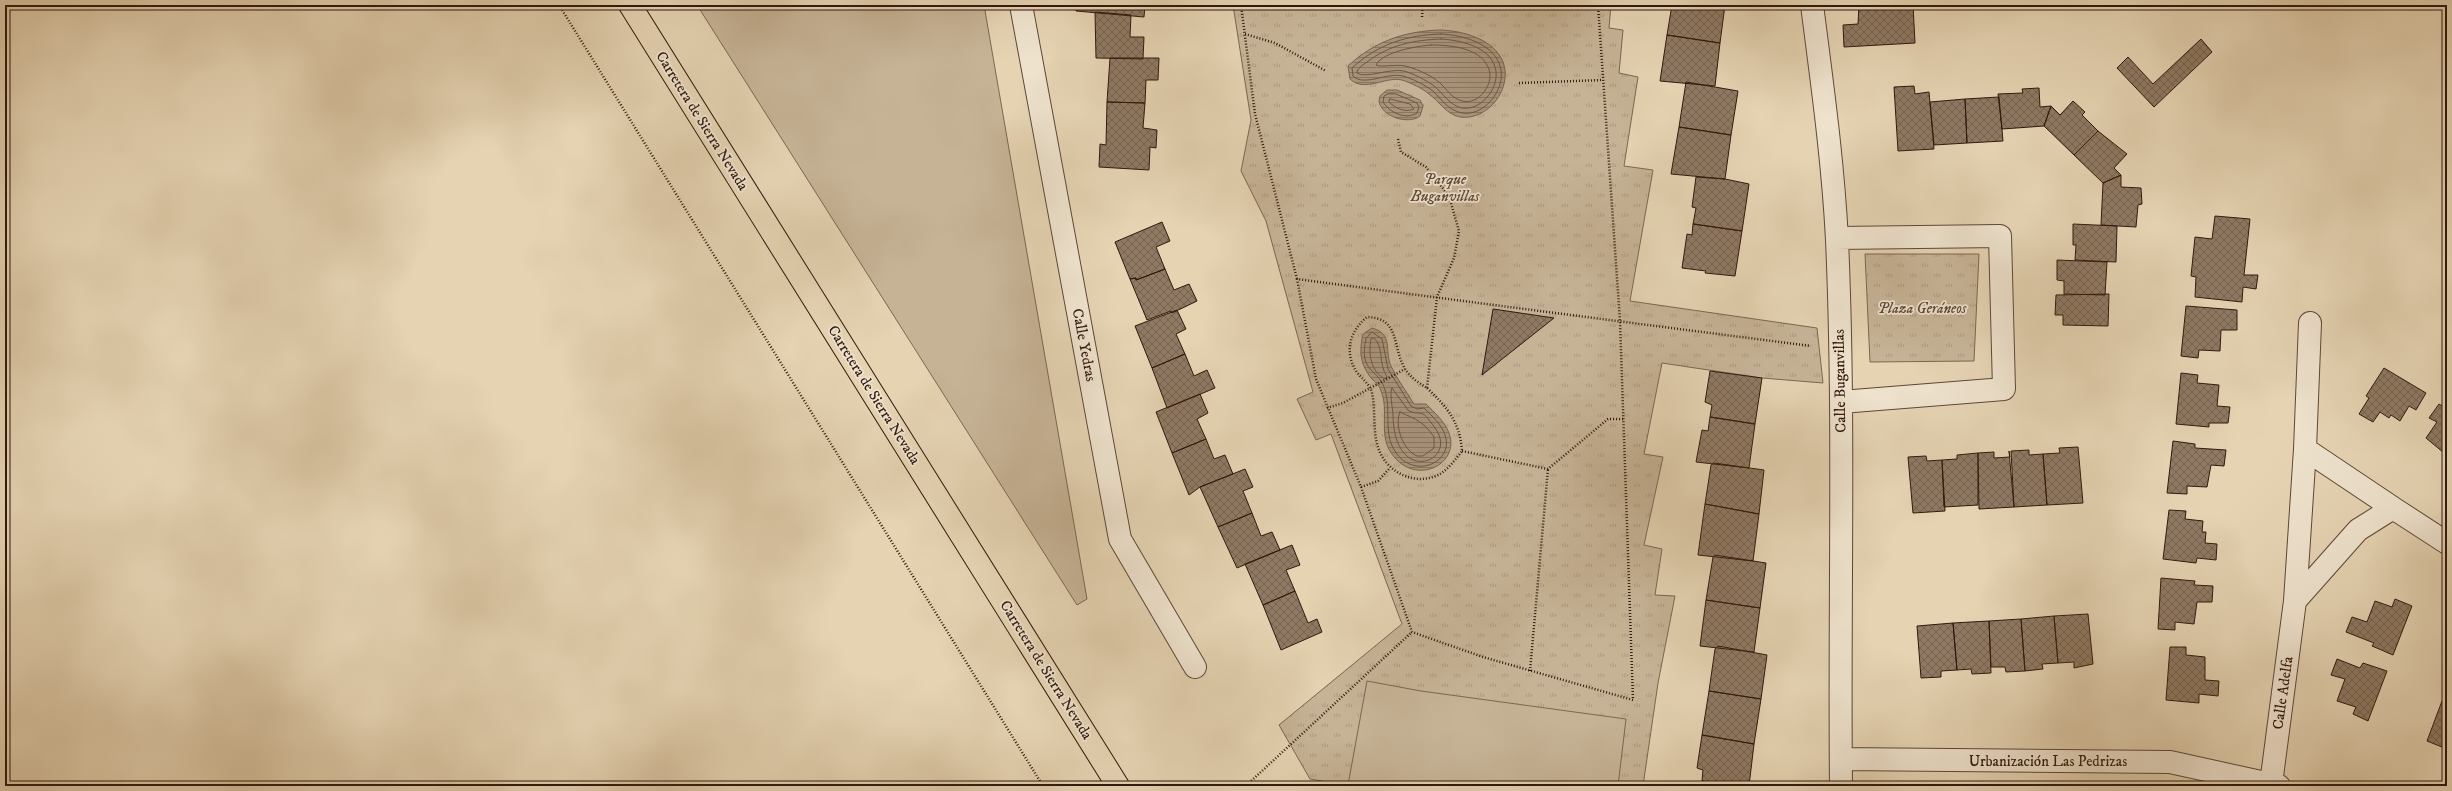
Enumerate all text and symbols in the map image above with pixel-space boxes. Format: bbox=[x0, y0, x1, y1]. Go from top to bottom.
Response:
street label: Carretera de Sierra Nevada bbox=[651, 48, 753, 195]
park label: Parque Buganvillas bbox=[1410, 170, 1480, 206]
park label: Plaza Geráneos bbox=[1878, 299, 1967, 318]
street label: Calle Yedras bbox=[1068, 307, 1100, 383]
street label: Carretera de Sierra Nevada bbox=[823, 322, 925, 469]
street label: Calle Buganvillas bbox=[1830, 329, 1850, 433]
street label: Carretera de Sierra Nevada bbox=[995, 597, 1097, 744]
street label: Calle Adelfa bbox=[2268, 655, 2298, 731]
street label: Urbanización Las Pedrizas bbox=[1969, 752, 2127, 771]

